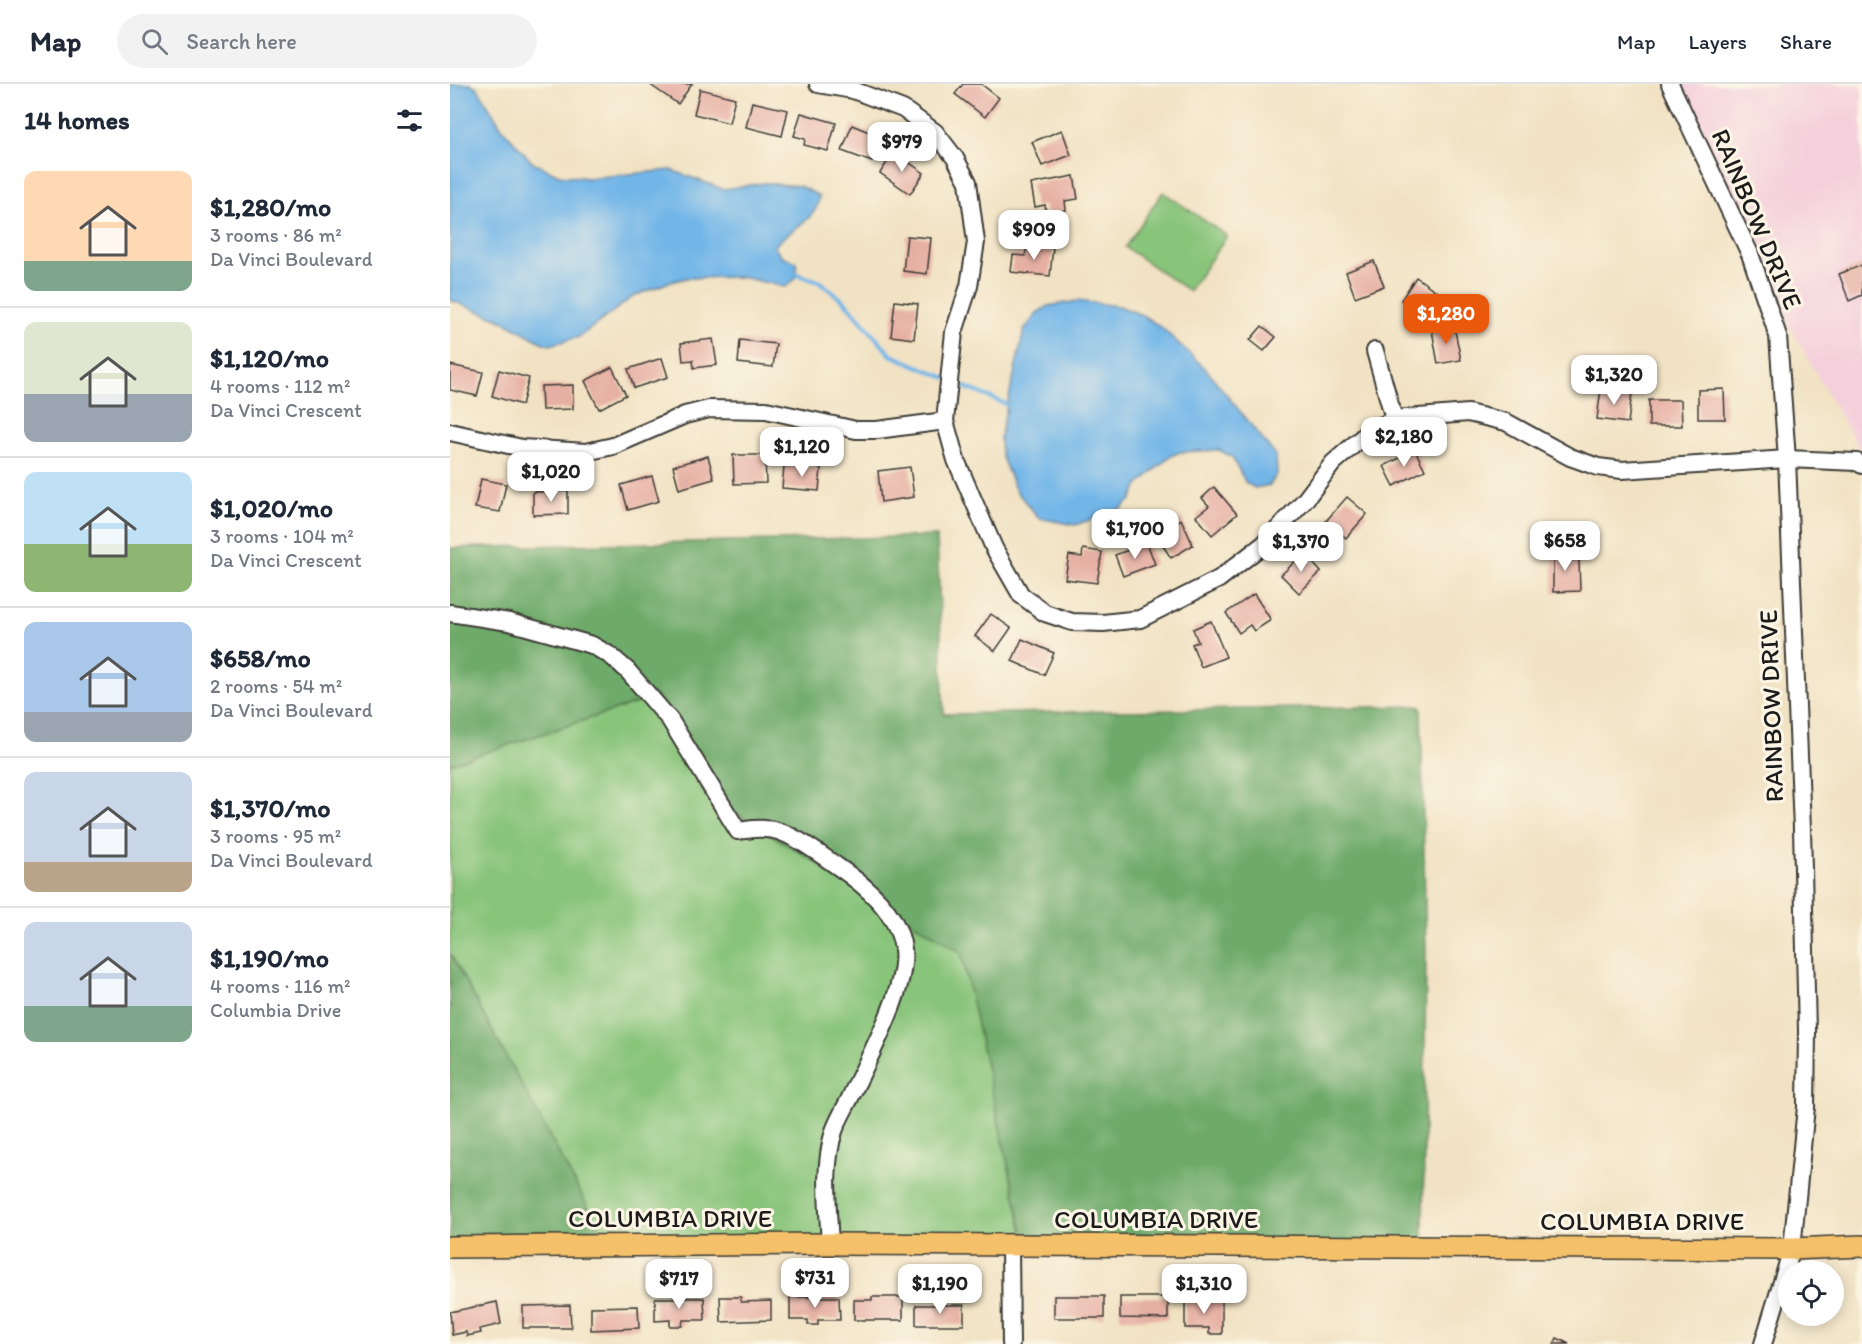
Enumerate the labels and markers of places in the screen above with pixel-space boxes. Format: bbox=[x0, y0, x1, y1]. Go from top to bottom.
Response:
pin: $979 bbox=[866, 122, 938, 173]
pin: $909 bbox=[998, 210, 1070, 261]
pin: $1,280 bbox=[1397, 294, 1495, 345]
pin: $1,320 bbox=[1565, 355, 1663, 406]
pin: $2,180 bbox=[1355, 417, 1453, 468]
pin: $1,120 bbox=[753, 427, 851, 478]
pin: $1,020 bbox=[502, 452, 600, 503]
pin: $1,700 bbox=[1086, 509, 1184, 560]
pin: $658 bbox=[1529, 521, 1601, 572]
pin: $1,370 bbox=[1252, 522, 1350, 573]
pin: $731 bbox=[779, 1258, 851, 1309]
pin: $717 bbox=[643, 1259, 715, 1310]
pin: $1,190 bbox=[891, 1264, 989, 1315]
pin: $1,310 bbox=[1155, 1264, 1253, 1315]

